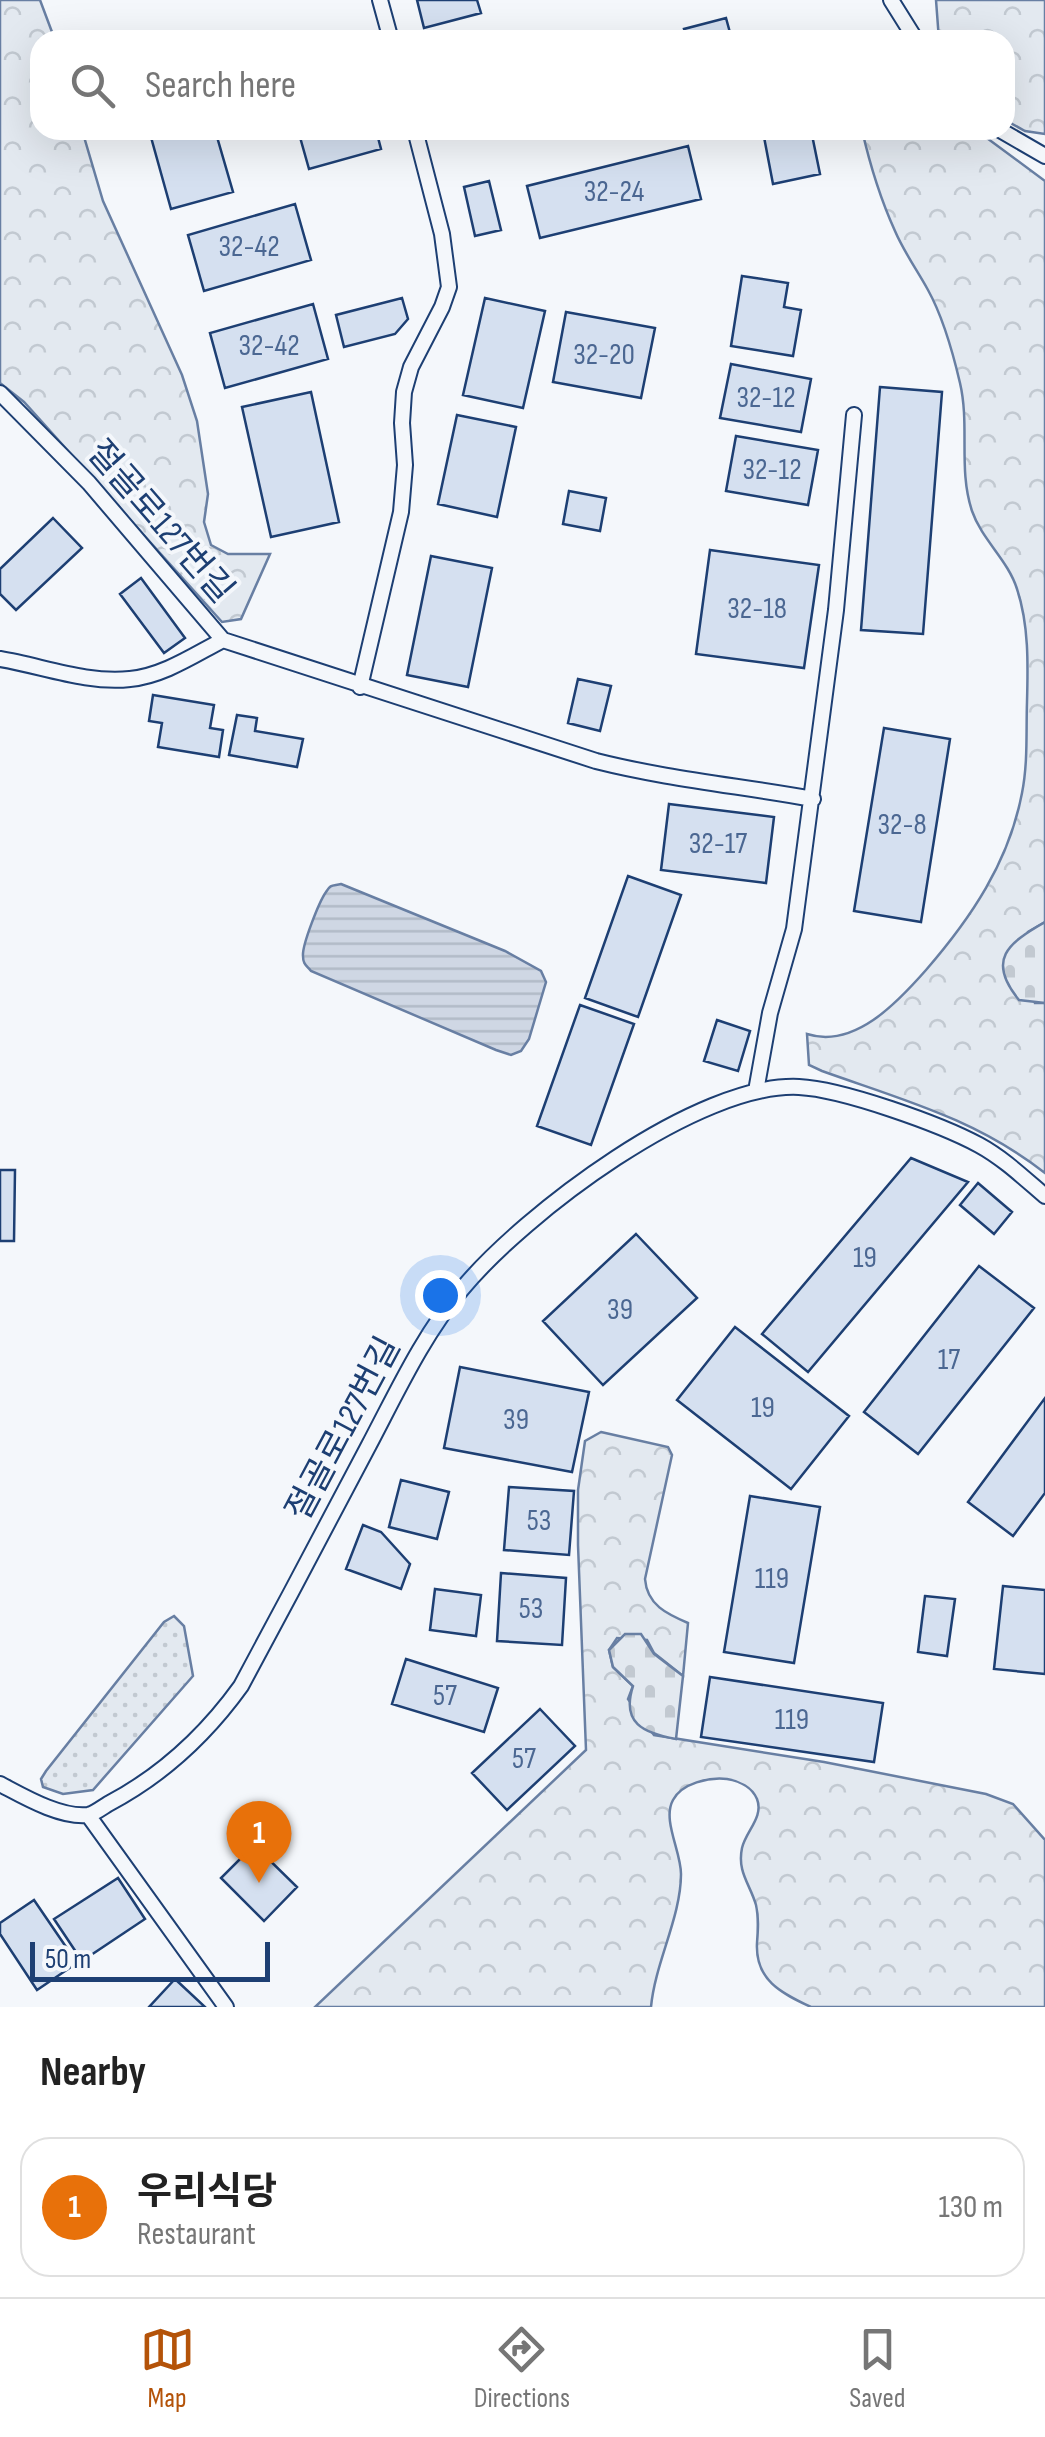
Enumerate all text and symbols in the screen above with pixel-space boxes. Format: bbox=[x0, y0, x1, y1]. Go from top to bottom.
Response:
search box bbox=[30, 30, 1015, 140]
icon: search bbox=[65, 58, 120, 113]
text: Search here bbox=[145, 63, 296, 108]
house number: 32-24 bbox=[584, 174, 644, 210]
house number: 32-42 bbox=[218, 229, 280, 265]
house number: 32-42 bbox=[238, 328, 300, 364]
house number: 32-20 bbox=[573, 337, 635, 373]
house number: 32-12 bbox=[736, 380, 796, 416]
street label: 절골로127번길 bbox=[77, 432, 243, 612]
house number: 32-12 bbox=[742, 452, 802, 488]
house number: 32-18 bbox=[727, 591, 787, 627]
house number: 32-8 bbox=[877, 807, 927, 843]
house number: 32-17 bbox=[689, 826, 747, 862]
house number: 19 bbox=[853, 1240, 877, 1276]
your location bbox=[415, 1270, 466, 1321]
house number: 39 bbox=[607, 1292, 633, 1328]
street label: 절골로127번길 bbox=[278, 1330, 410, 1528]
house number: 17 bbox=[938, 1342, 960, 1378]
house number: 19 bbox=[751, 1390, 775, 1426]
house number: 39 bbox=[503, 1402, 529, 1438]
house number: 53 bbox=[527, 1503, 551, 1539]
house number: 119 bbox=[755, 1561, 789, 1597]
house number: 53 bbox=[519, 1591, 543, 1627]
house number: 57 bbox=[433, 1678, 457, 1714]
house number: 119 bbox=[775, 1702, 809, 1738]
house number: 57 bbox=[512, 1741, 536, 1777]
pin: 1 bbox=[226, 1800, 292, 1883]
scale bar bbox=[30, 1937, 270, 1982]
text: 50 m bbox=[45, 1943, 91, 1976]
text: Nearby bbox=[40, 2047, 146, 2098]
text: 우리식당 bbox=[137, 2170, 277, 2215]
text: 1 bbox=[68, 2188, 81, 2227]
text: 130 m bbox=[938, 2188, 1003, 2227]
text: Restaurant bbox=[137, 2215, 256, 2254]
tab: Map bbox=[140, 2322, 195, 2415]
tab: Directions bbox=[474, 2322, 570, 2415]
tab: Saved bbox=[849, 2322, 905, 2415]

